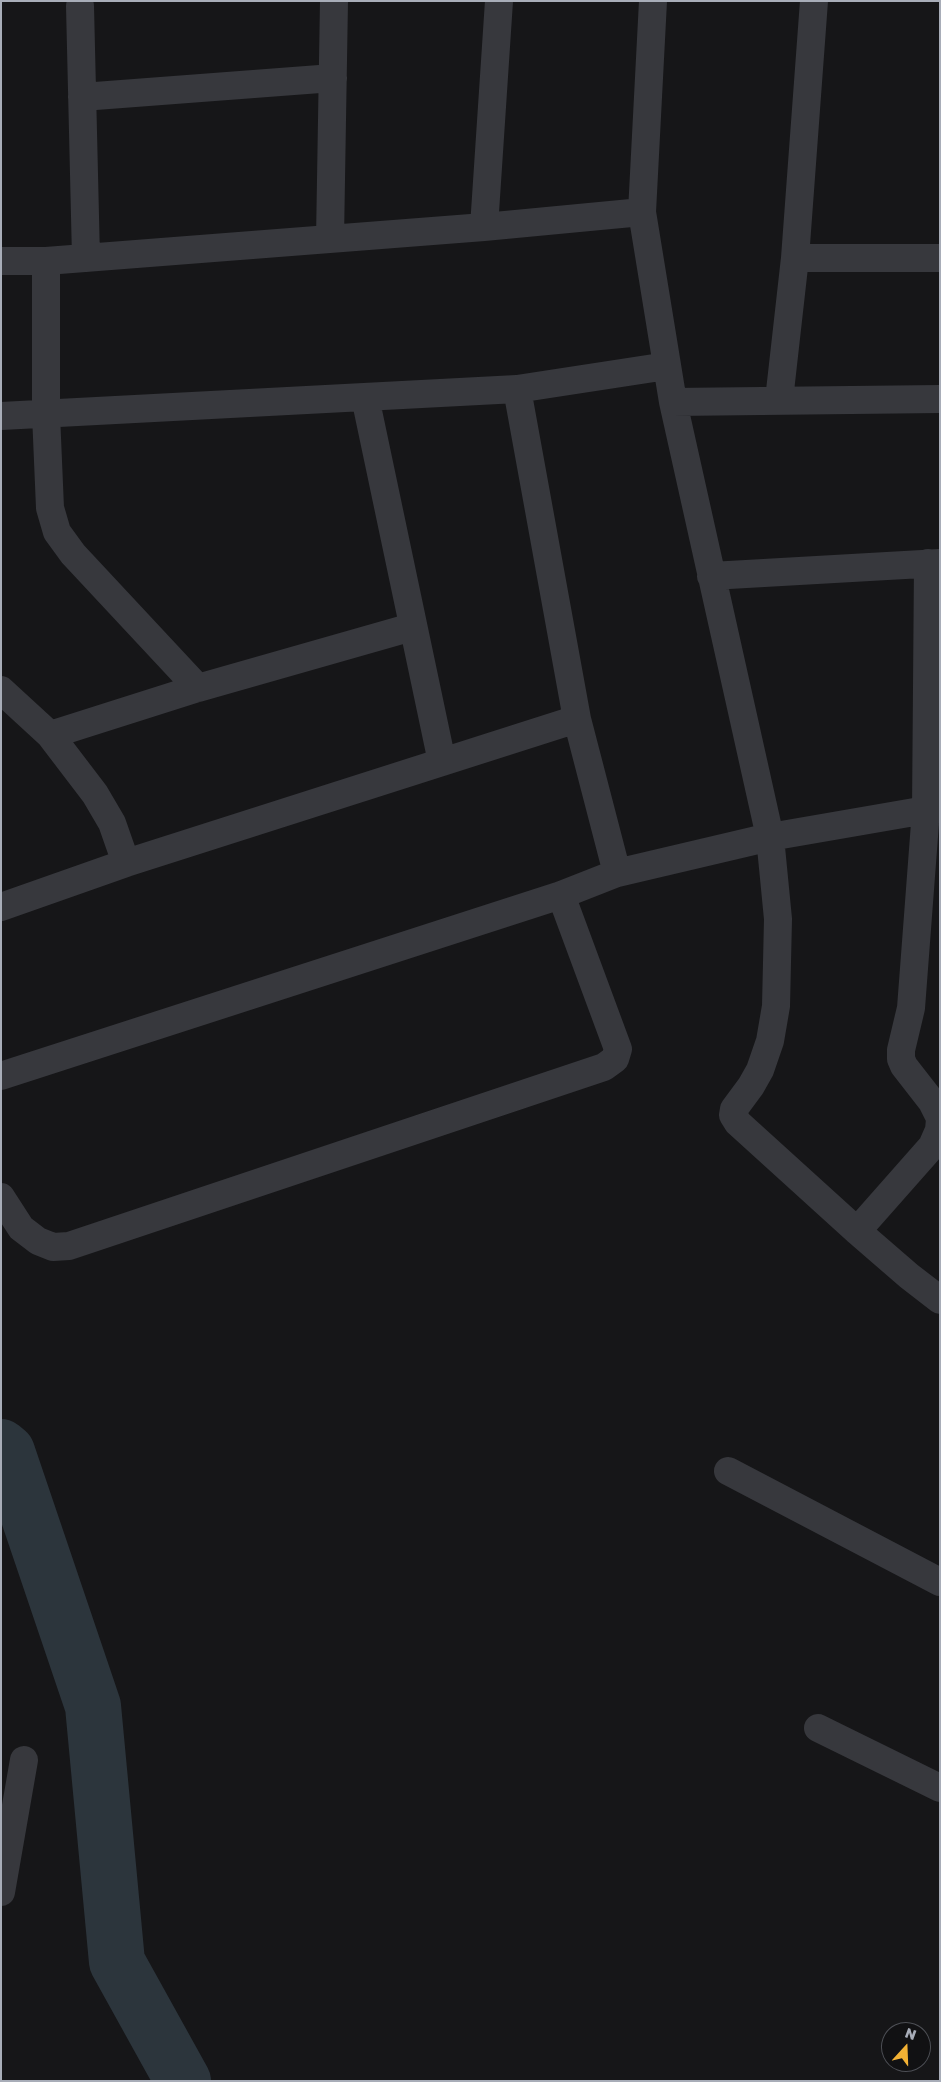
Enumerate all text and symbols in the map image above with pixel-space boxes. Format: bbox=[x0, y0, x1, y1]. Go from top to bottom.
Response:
north arrow bbox=[881, 2022, 931, 2072]
text: N bbox=[903, 2024, 919, 2043]

